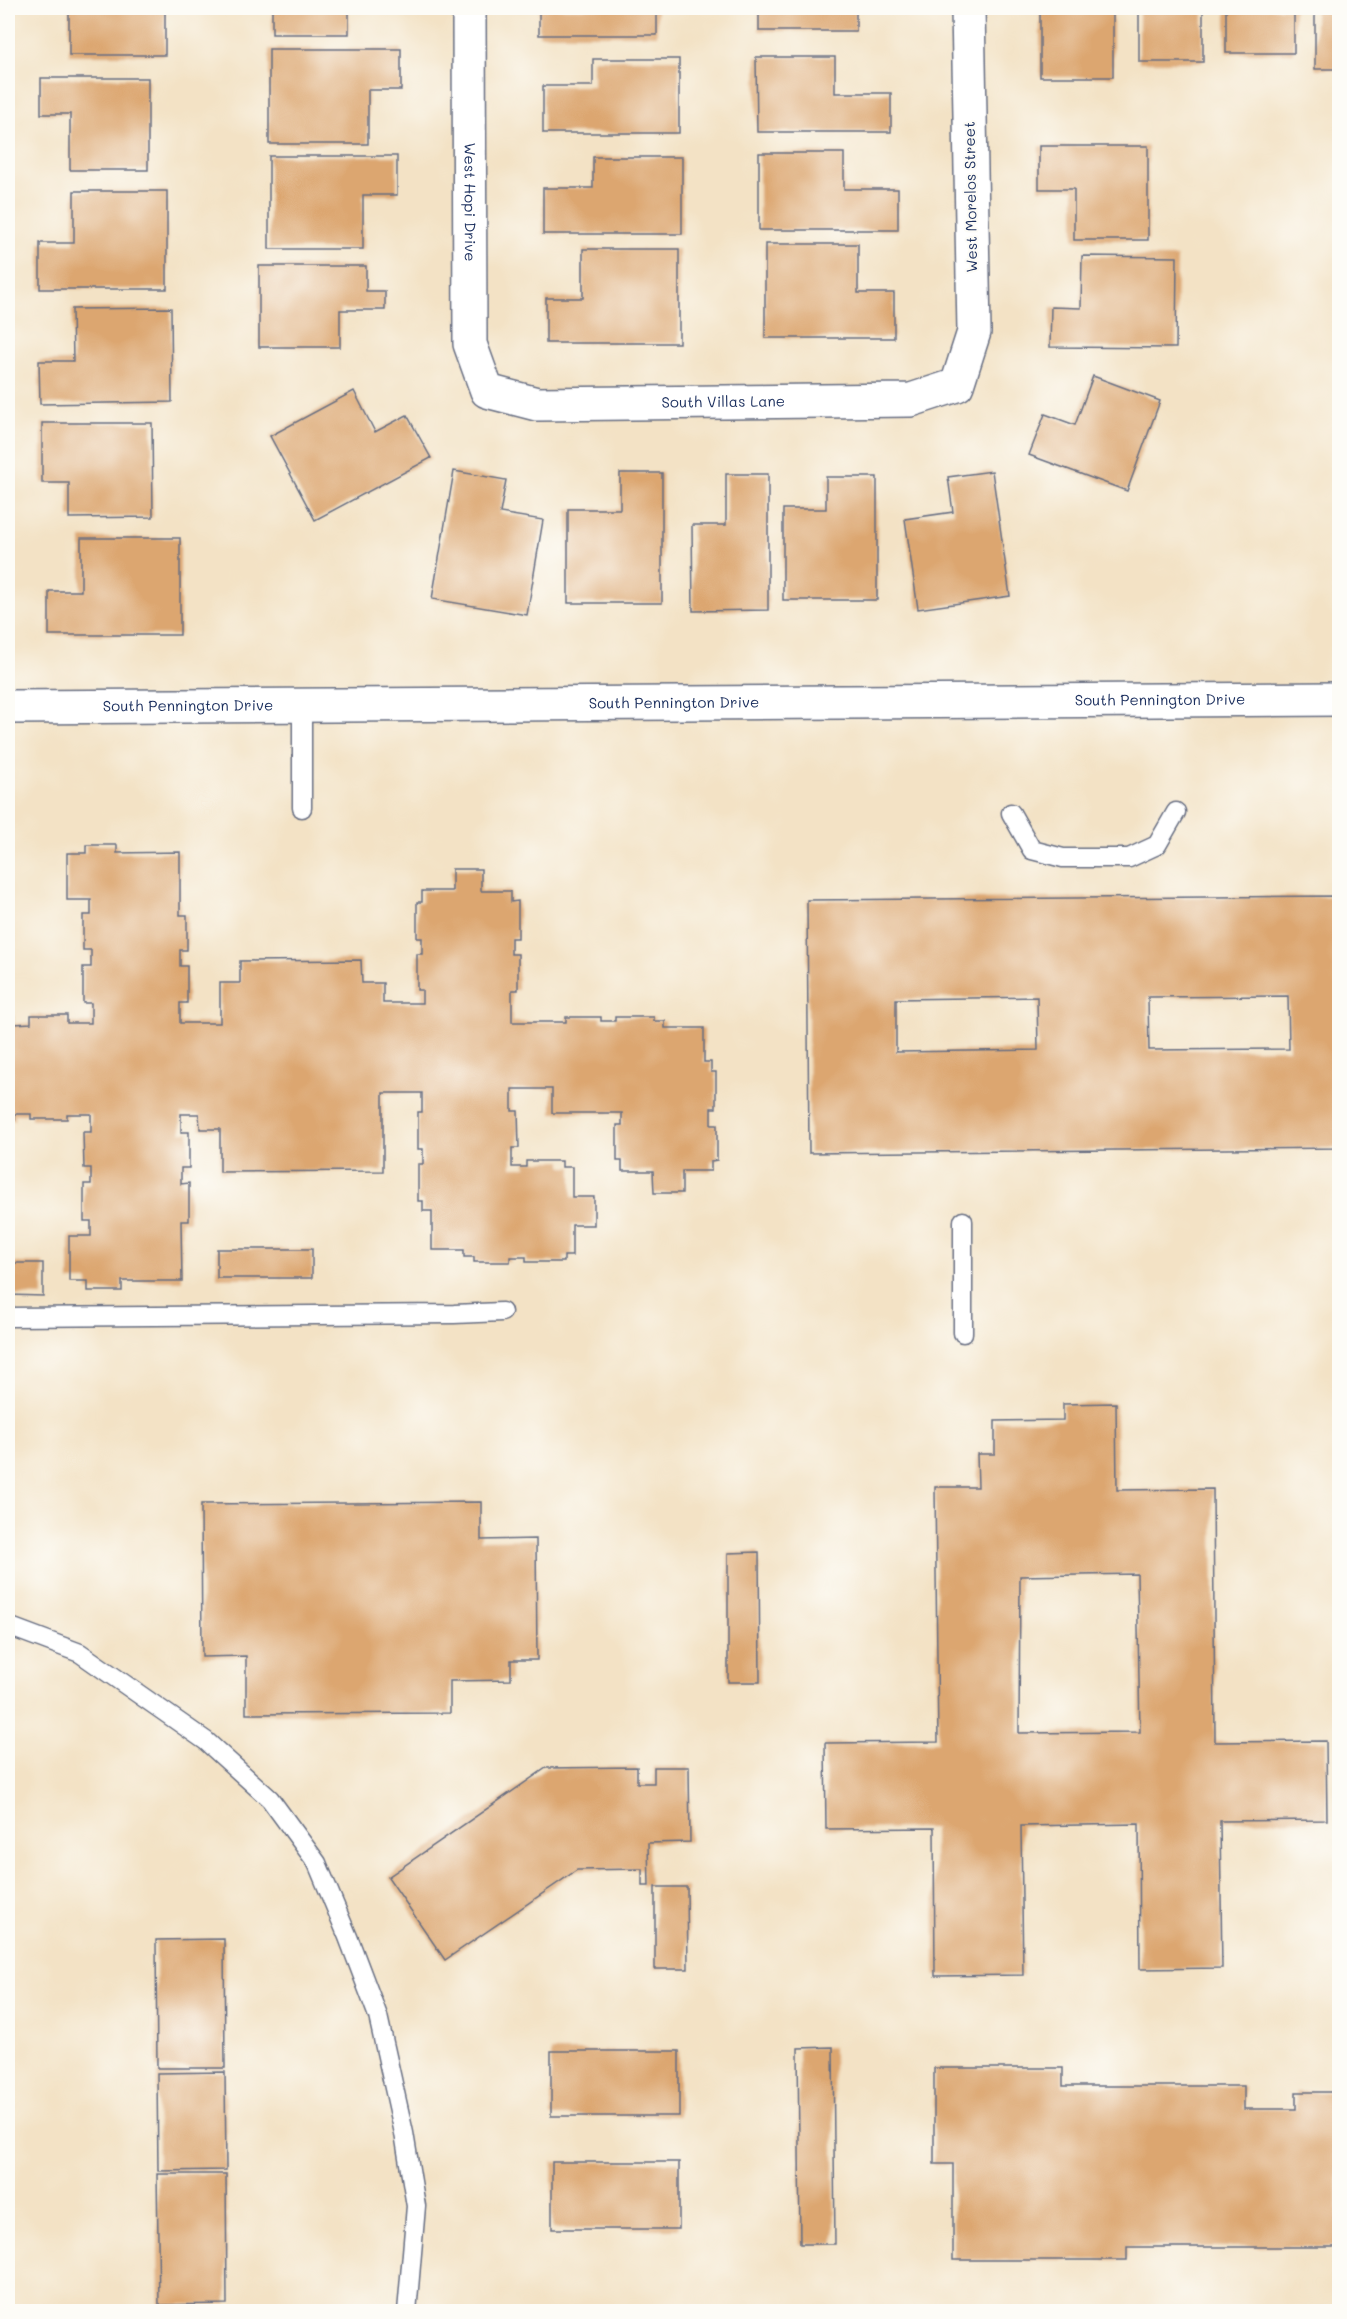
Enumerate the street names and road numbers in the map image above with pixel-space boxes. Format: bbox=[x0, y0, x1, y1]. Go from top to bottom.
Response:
street label: West Morelos Street bbox=[959, 121, 981, 273]
street label: West Hopi Drive bbox=[460, 142, 481, 262]
street label: South Villas Lane bbox=[661, 390, 785, 412]
street label: South Pennington Drive bbox=[1075, 689, 1245, 710]
street label: South Pennington Drive bbox=[589, 691, 759, 713]
street label: South Pennington Drive bbox=[103, 694, 273, 715]

